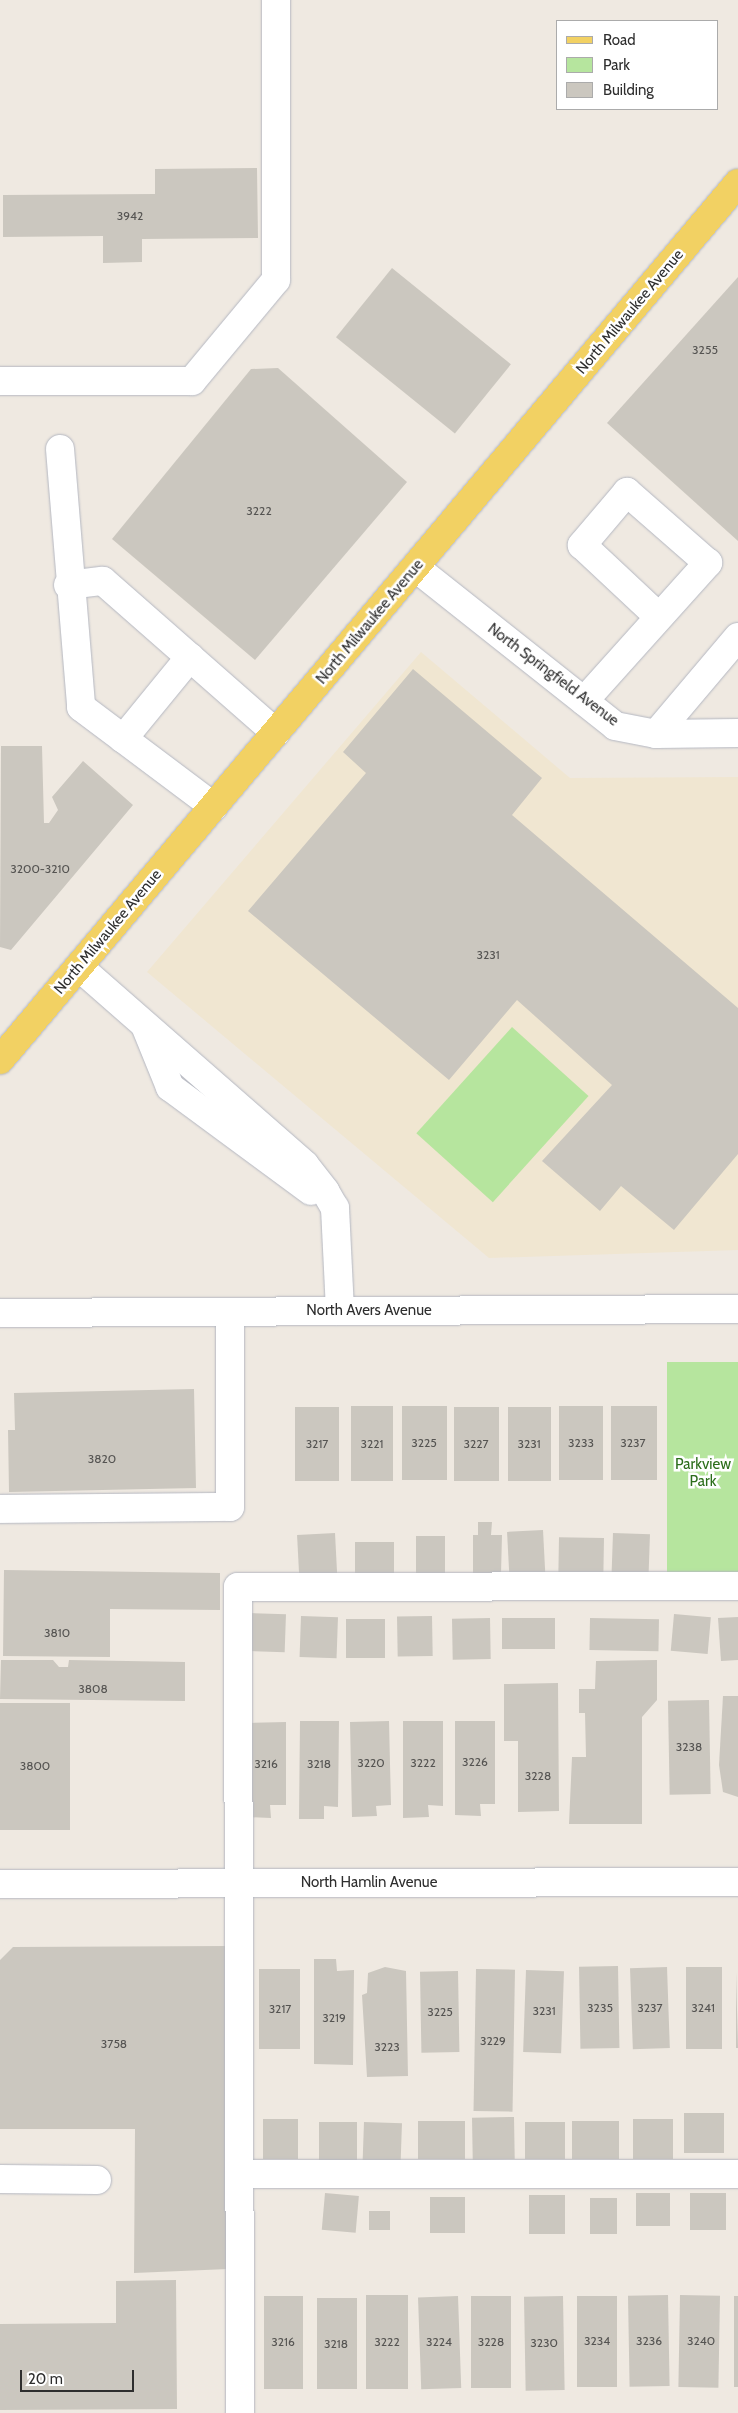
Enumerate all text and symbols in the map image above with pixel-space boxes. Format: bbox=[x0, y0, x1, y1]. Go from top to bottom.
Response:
legend bbox=[556, 20, 718, 110]
text: Road bbox=[603, 31, 636, 49]
text: Park bbox=[603, 56, 630, 74]
text: Building bbox=[603, 81, 654, 99]
house number: 3942 bbox=[117, 209, 143, 223]
street label: North Milwaukee Avenue bbox=[573, 246, 687, 378]
house number: 3255 bbox=[692, 343, 718, 357]
house number: 3222 bbox=[246, 504, 272, 518]
street label: North Milwaukee Avenue bbox=[313, 556, 427, 688]
street label: North Springfield Avenue bbox=[484, 620, 622, 730]
house number: 3200-3210 bbox=[10, 862, 70, 876]
street label: North Milwaukee Avenue bbox=[51, 866, 165, 998]
house number: 3231 bbox=[476, 948, 500, 962]
street label: North Avers Avenue bbox=[306, 1302, 432, 1320]
house number: 3225 bbox=[411, 1436, 437, 1450]
house number: 3233 bbox=[568, 1436, 594, 1450]
house number: 3237 bbox=[620, 1436, 646, 1450]
house number: 3217 bbox=[306, 1437, 328, 1451]
house number: 3221 bbox=[361, 1437, 383, 1451]
house number: 3227 bbox=[463, 1437, 489, 1451]
house number: 3231 bbox=[517, 1437, 541, 1451]
house number: 3820 bbox=[88, 1452, 116, 1466]
park label: Parkview Park bbox=[675, 1455, 731, 1490]
house number: 3810 bbox=[44, 1626, 70, 1640]
house number: 3808 bbox=[78, 1682, 108, 1696]
house number: 3238 bbox=[676, 1740, 702, 1754]
house number: 3226 bbox=[462, 1755, 488, 1769]
house number: 3220 bbox=[357, 1756, 385, 1770]
house number: 3222 bbox=[410, 1756, 436, 1770]
house number: 3216 bbox=[254, 1757, 278, 1771]
house number: 3218 bbox=[307, 1757, 331, 1771]
house number: 3800 bbox=[20, 1759, 50, 1773]
house number: 3228 bbox=[525, 1769, 551, 1783]
street label: North Hamlin Avenue bbox=[301, 1874, 437, 1892]
house number: 3235 bbox=[587, 2001, 613, 2015]
house number: 3237 bbox=[637, 2001, 663, 2015]
house number: 3241 bbox=[691, 2001, 715, 2015]
house number: 3217 bbox=[269, 2002, 291, 2016]
house number: 3231 bbox=[532, 2004, 556, 2018]
house number: 3225 bbox=[427, 2005, 453, 2019]
house number: 3219 bbox=[322, 2011, 346, 2025]
house number: 3229 bbox=[480, 2034, 506, 2048]
house number: 3758 bbox=[101, 2037, 127, 2051]
house number: 3223 bbox=[374, 2040, 400, 2054]
house number: 3234 bbox=[584, 2334, 610, 2348]
house number: 3236 bbox=[636, 2334, 662, 2348]
house number: 3240 bbox=[687, 2334, 715, 2348]
house number: 3216 bbox=[271, 2335, 295, 2349]
house number: 3222 bbox=[374, 2335, 400, 2349]
house number: 3224 bbox=[426, 2335, 452, 2349]
house number: 3228 bbox=[478, 2335, 504, 2349]
house number: 3230 bbox=[530, 2336, 558, 2350]
house number: 3218 bbox=[324, 2337, 348, 2351]
scale bar bbox=[22, 2360, 136, 2392]
text: 20 m bbox=[28, 2370, 63, 2388]

